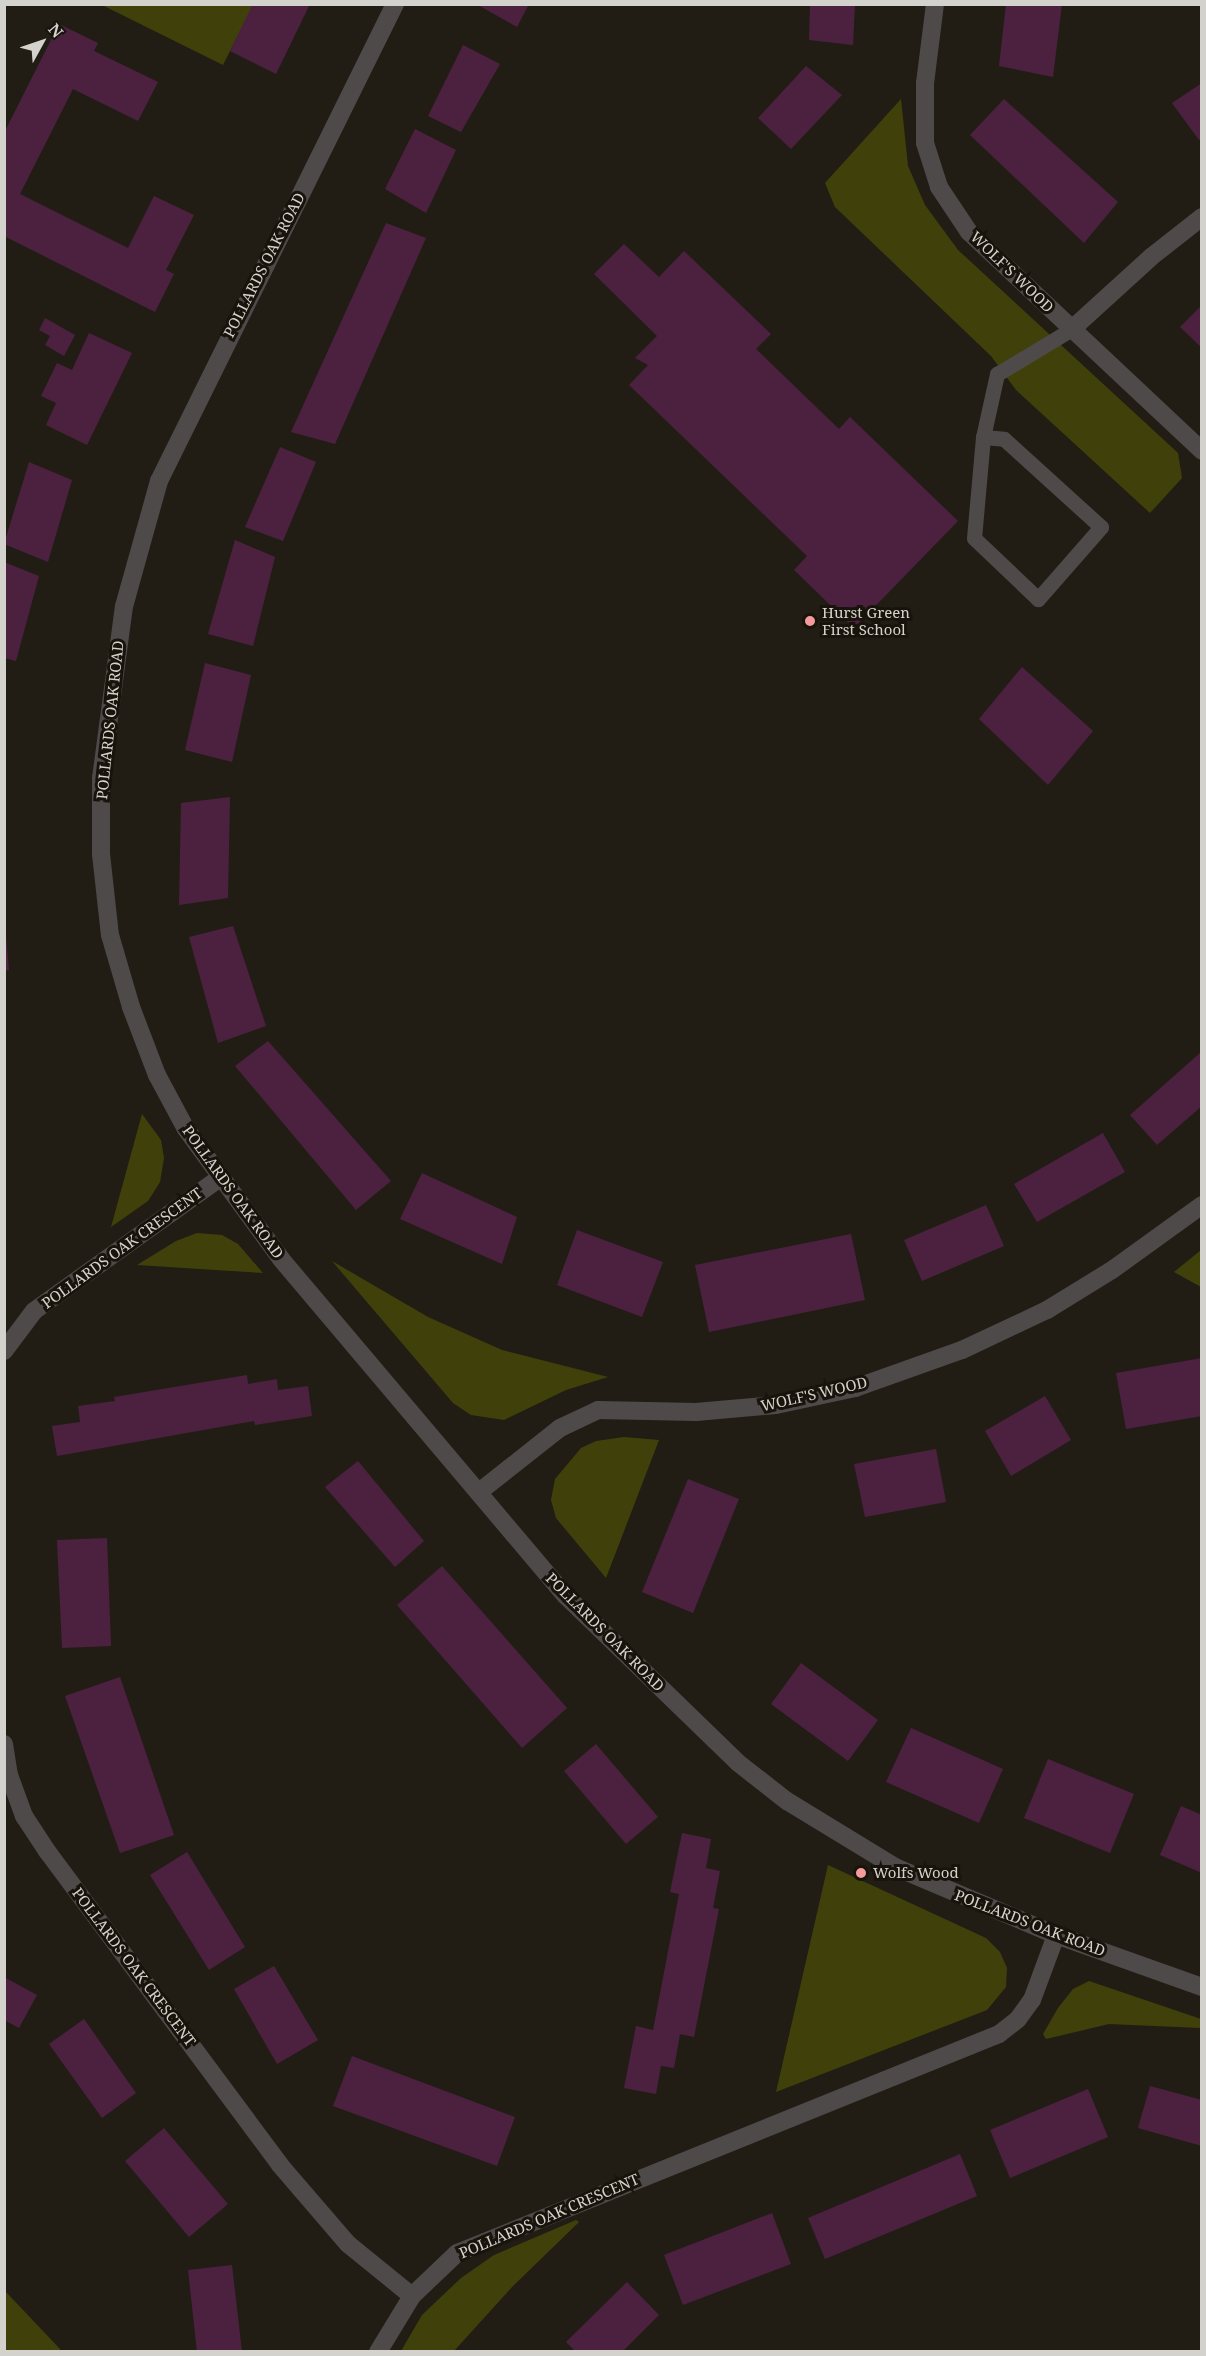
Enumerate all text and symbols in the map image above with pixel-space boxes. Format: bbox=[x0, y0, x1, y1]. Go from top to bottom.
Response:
north arrow bbox=[12, 12, 72, 72]
text: N bbox=[43, 19, 68, 42]
street label: POLLARDS OAK ROAD bbox=[220, 190, 308, 340]
street label: WOLF'S WOOD bbox=[967, 228, 1057, 316]
place label: Hurst Green First School bbox=[822, 603, 910, 638]
marker: Hurst Green First School bbox=[803, 614, 817, 628]
street label: POLLARDS OAK ROAD bbox=[93, 640, 127, 800]
street label: POLLARDS OAK ROAD bbox=[179, 1122, 287, 1262]
street label: POLLARDS OAK CRESCENT bbox=[38, 1184, 206, 1312]
street label: WOLF'S WOOD bbox=[759, 1373, 869, 1415]
street label: POLLARDS OAK ROAD bbox=[542, 1569, 668, 1695]
place label: Wolfs Wood bbox=[873, 1864, 959, 1882]
marker: Wolfs Wood bbox=[854, 1866, 868, 1880]
street label: POLLARDS OAK CRESCENT bbox=[68, 1884, 200, 2050]
street label: POLLARDS OAK ROAD bbox=[952, 1886, 1108, 1960]
street label: POLLARDS OAK CRESCENT bbox=[456, 2170, 642, 2262]

